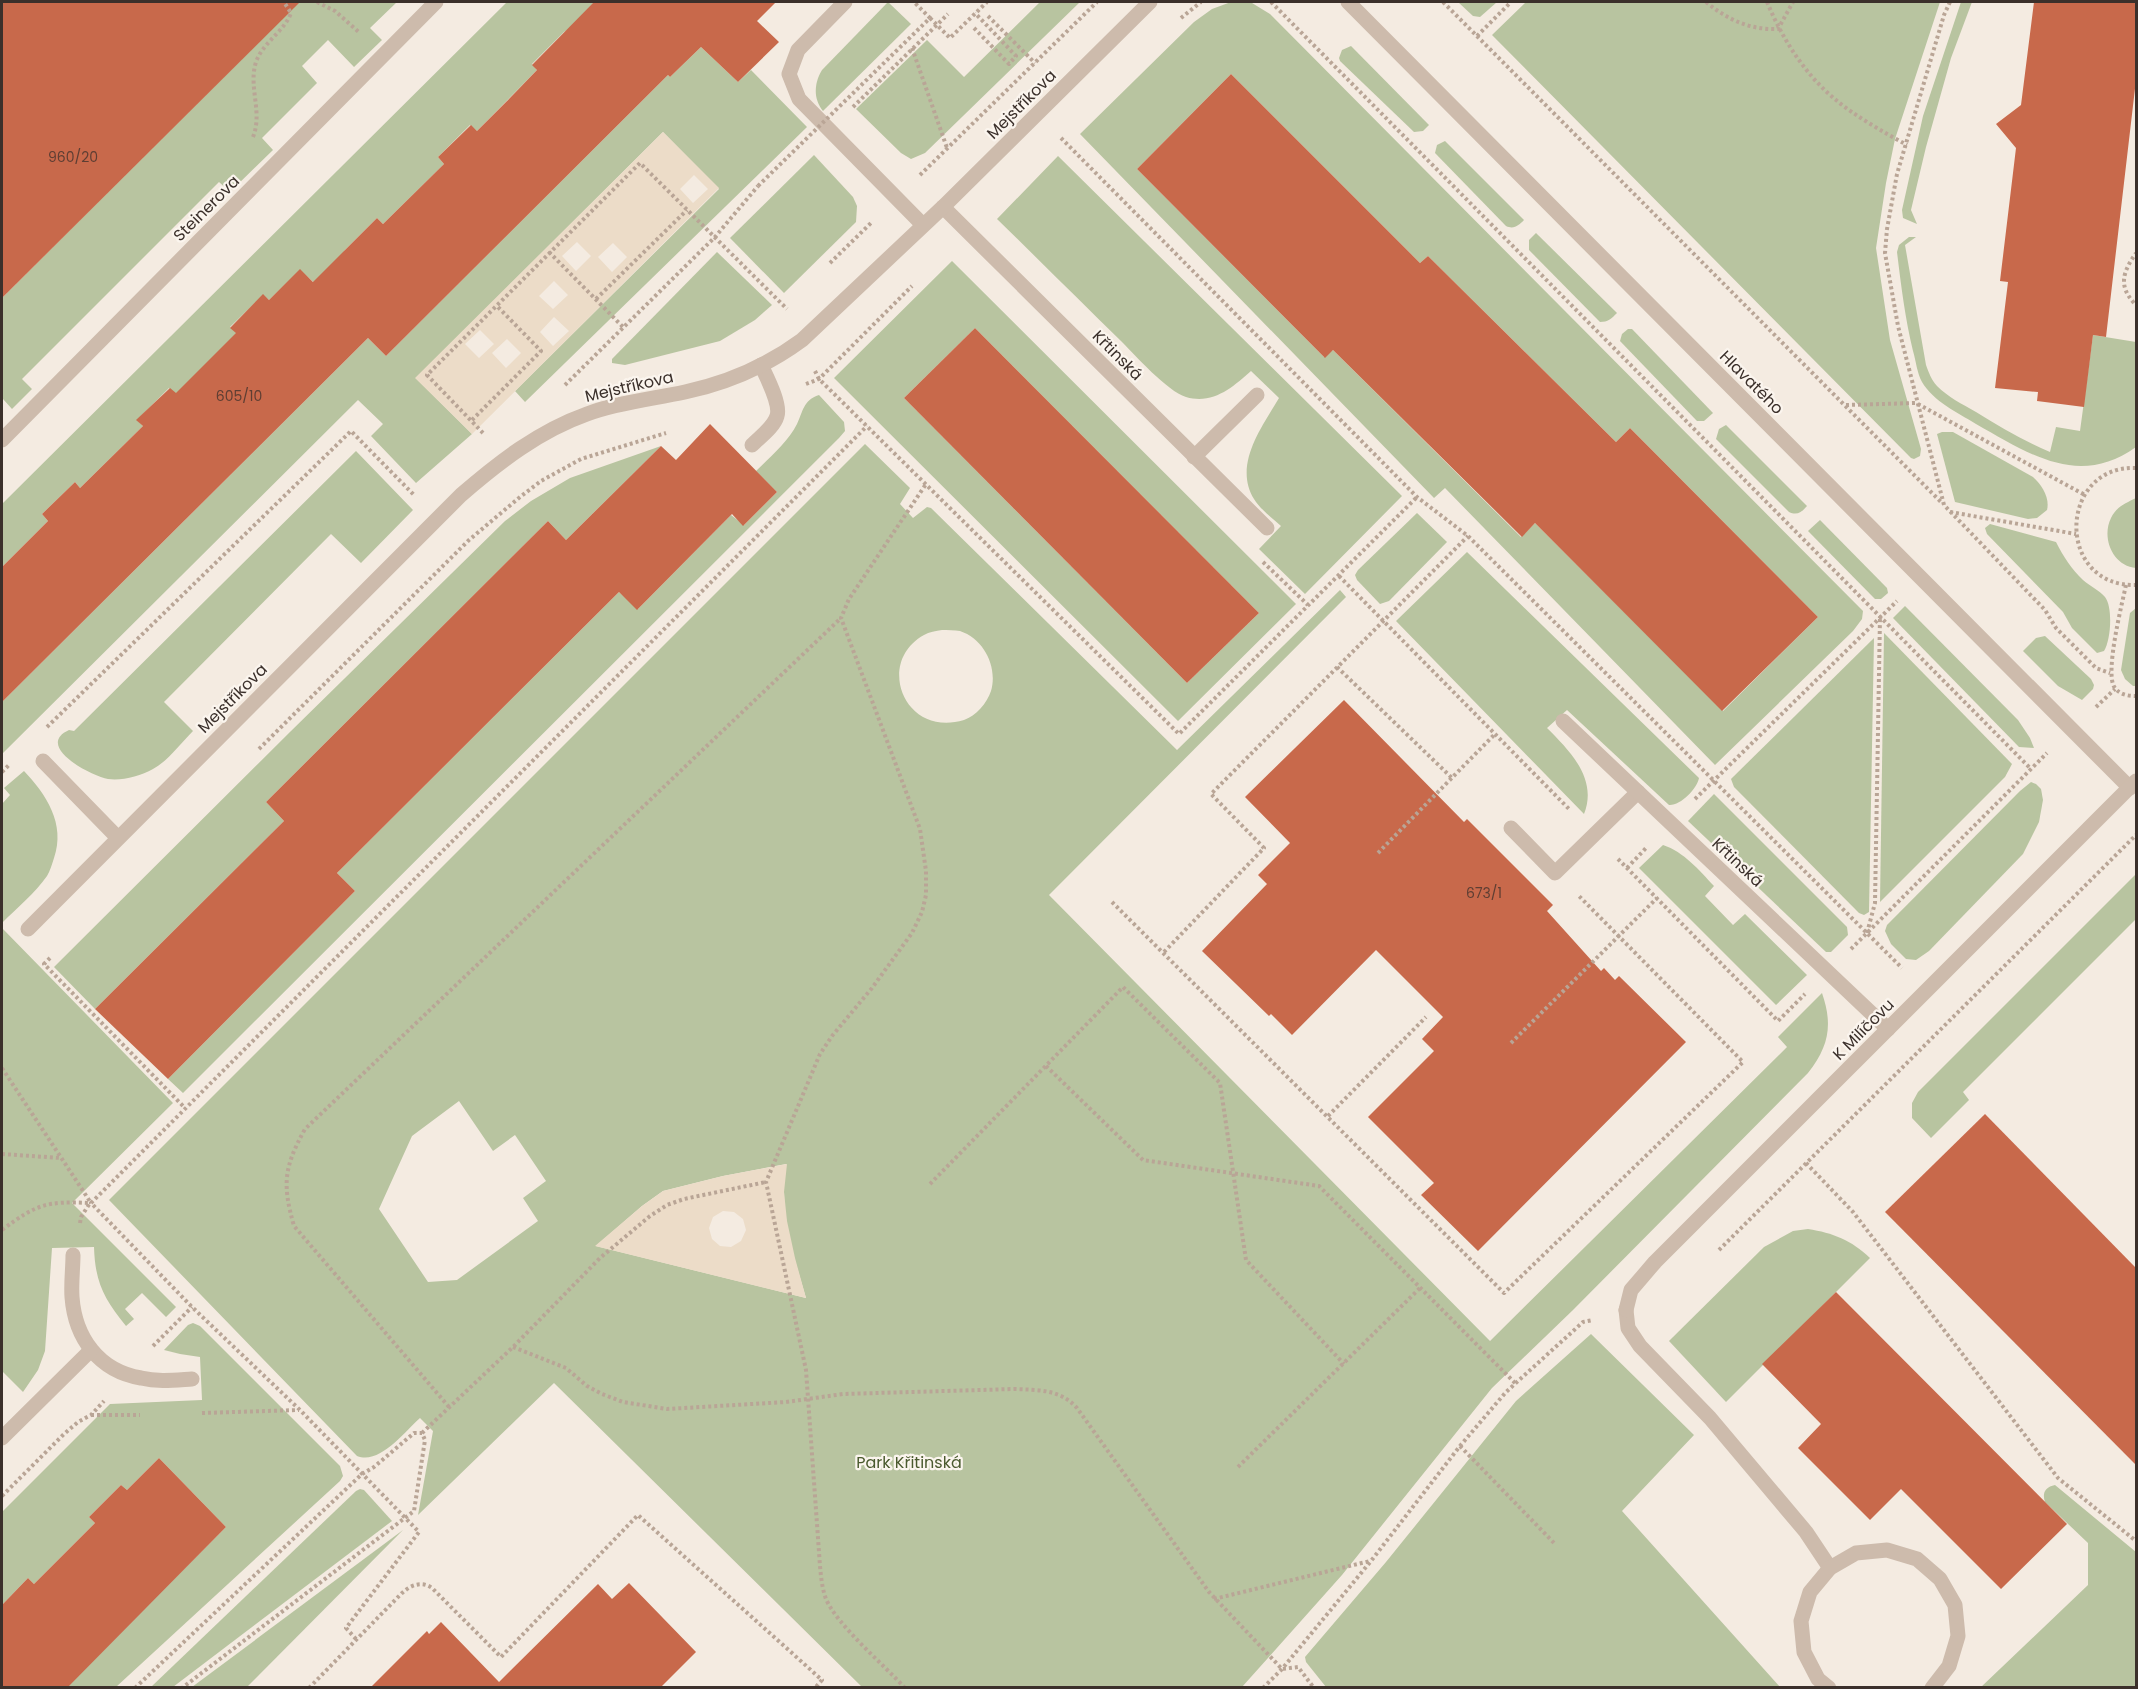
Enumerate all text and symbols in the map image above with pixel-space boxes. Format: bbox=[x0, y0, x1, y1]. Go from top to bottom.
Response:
street label: Mejstříkova bbox=[981, 64, 1061, 144]
house number: 960/20 bbox=[48, 147, 98, 167]
street label: Steinerova bbox=[168, 170, 245, 247]
street label: Křtinská bbox=[1087, 325, 1148, 386]
street label: Hlavatého bbox=[1715, 345, 1789, 419]
street label: Mejstříkova bbox=[583, 365, 676, 408]
house number: 605/10 bbox=[216, 386, 262, 406]
street label: Mejstříkova bbox=[192, 658, 272, 738]
street label: Křtinská bbox=[1707, 832, 1769, 892]
house number: 673/1 bbox=[1466, 883, 1502, 903]
street label: K Milíčovu bbox=[1827, 993, 1899, 1065]
park label: Park Křitinská bbox=[856, 1451, 962, 1474]

